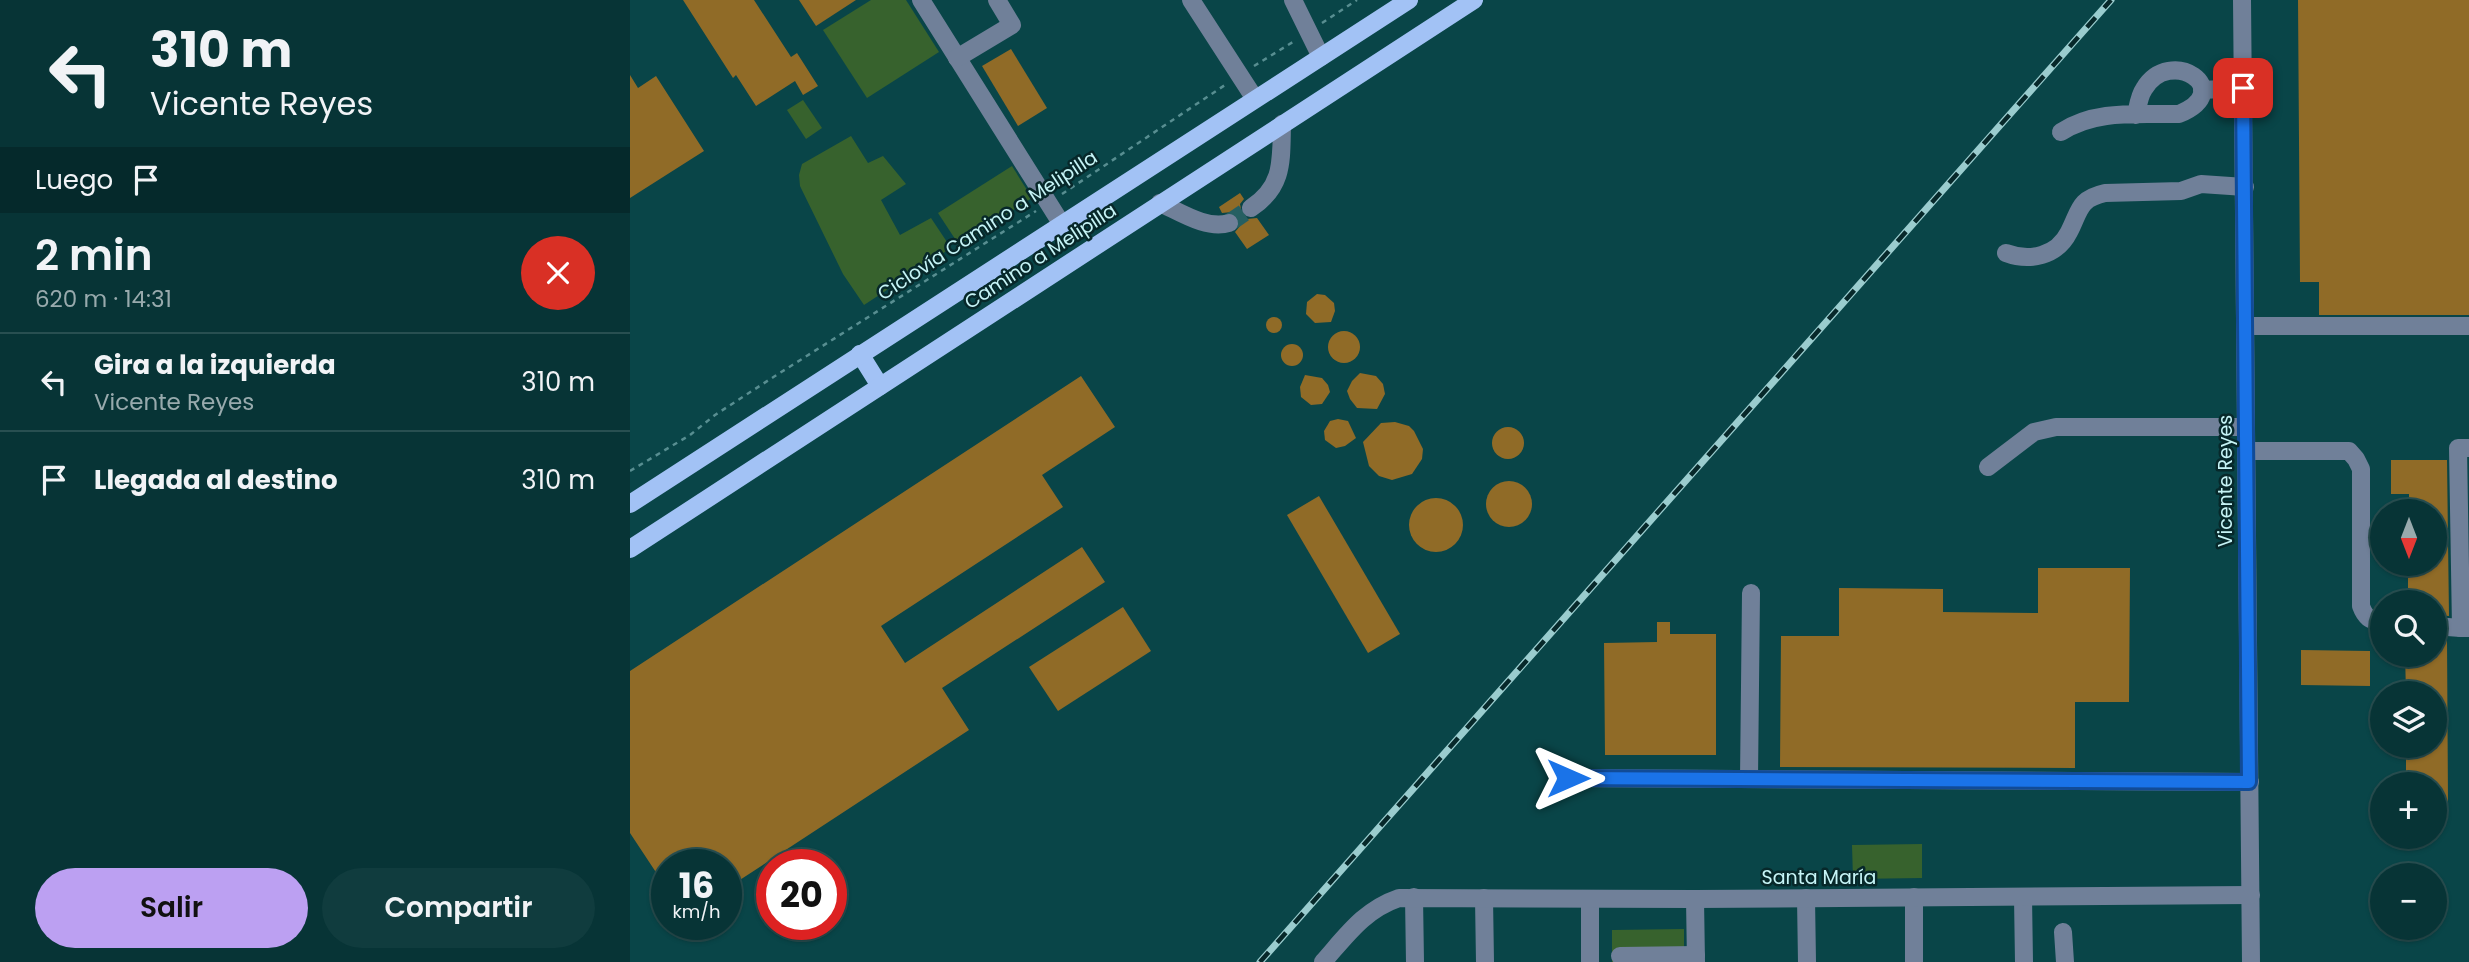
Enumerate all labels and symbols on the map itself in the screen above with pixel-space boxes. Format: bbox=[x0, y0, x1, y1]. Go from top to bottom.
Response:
pin bbox=[2213, 58, 2273, 118]
street label: Ciclovía Camino a Melipilla bbox=[873, 145, 1101, 305]
street label: Camino a Melipilla bbox=[960, 198, 1120, 314]
street label: Vicente Reyes bbox=[2212, 415, 2239, 547]
north arrow bbox=[2370, 499, 2446, 576]
position arrow bbox=[1531, 741, 1605, 815]
speed limit sign: 20 bbox=[756, 849, 847, 940]
street label: Santa María bbox=[1762, 864, 1876, 891]

